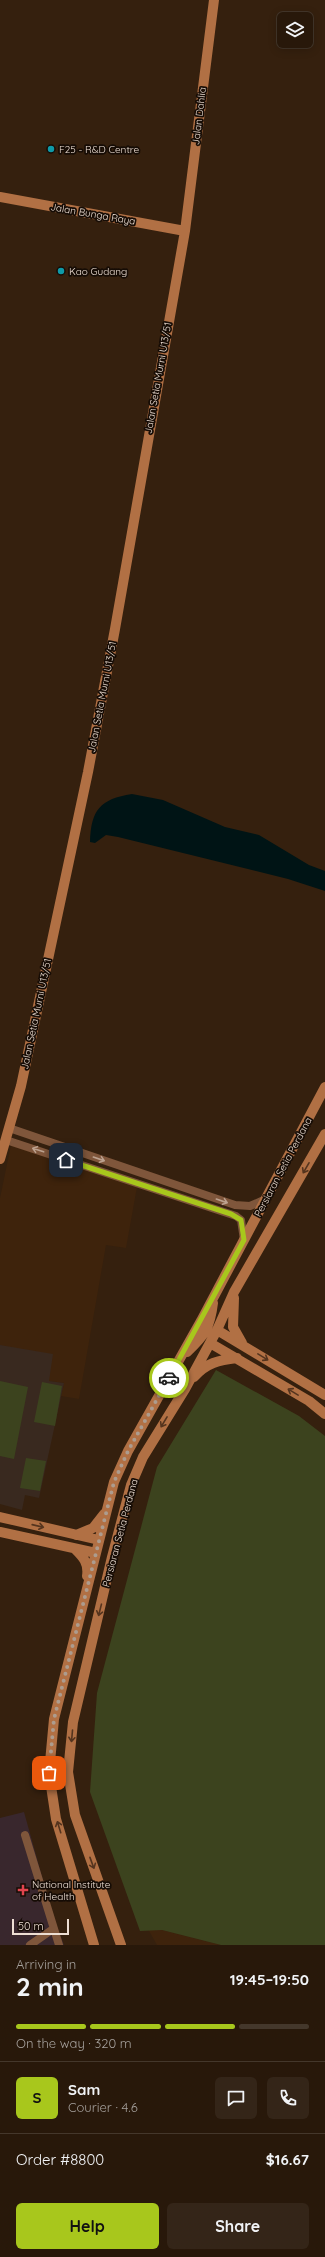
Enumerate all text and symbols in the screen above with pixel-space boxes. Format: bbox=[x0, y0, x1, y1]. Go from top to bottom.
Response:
map controls bbox=[277, 12, 313, 48]
button: layers bbox=[277, 12, 313, 48]
street label: Jalan Dahlia bbox=[189, 86, 209, 146]
place label: F25 - R&D Centre bbox=[59, 143, 139, 156]
marker: F25 - R&D Centre bbox=[46, 144, 56, 154]
street label: Jalan Bunga Raya bbox=[49, 200, 137, 228]
place label: Kao Gudang bbox=[69, 265, 127, 278]
marker: Kao Gudang bbox=[56, 266, 66, 276]
street label: Jalan Setia Murni U13/51 bbox=[142, 321, 174, 435]
street label: Jalan Setia Murni U13/51 bbox=[85, 640, 119, 754]
street label: Jalan Setia Murni U13/51 bbox=[18, 957, 54, 1071]
street label: Persiaran Setia Perdana bbox=[251, 1115, 315, 1219]
pin bbox=[49, 1143, 83, 1177]
one-way arrow bbox=[31, 1146, 44, 1153]
icon: home bbox=[55, 1149, 77, 1171]
one-way arrow bbox=[93, 1155, 105, 1163]
one-way arrow bbox=[301, 1162, 309, 1174]
one-way arrow bbox=[216, 1197, 228, 1205]
one-way arrow bbox=[257, 1353, 269, 1361]
courier bbox=[149, 1358, 189, 1398]
icon: car bbox=[158, 1367, 180, 1389]
one-way arrow bbox=[287, 1387, 299, 1395]
one-way arrow bbox=[160, 1416, 168, 1428]
street label: Persiaran Setia Perdana bbox=[99, 1478, 141, 1588]
one-way arrow bbox=[31, 1522, 44, 1530]
one-way arrow bbox=[96, 1603, 104, 1616]
one-way arrow bbox=[68, 1729, 75, 1742]
pin bbox=[32, 1756, 66, 1790]
icon: bag bbox=[38, 1762, 60, 1784]
one-way arrow bbox=[54, 1822, 62, 1834]
one-way arrow bbox=[89, 1856, 97, 1868]
place label: National Institute of Health bbox=[32, 1878, 111, 1903]
marker: National Institute of Health bbox=[17, 1884, 29, 1896]
scale bar bbox=[12, 1917, 69, 1936]
text: 50 m bbox=[18, 1919, 44, 1933]
text: Arriving in bbox=[16, 1956, 76, 1972]
text: 2 min bbox=[16, 1970, 84, 2003]
text: 19:45–19:50 bbox=[230, 1970, 309, 1989]
text: On the way · 320 m bbox=[16, 2035, 132, 2051]
button: chat bbox=[215, 2077, 257, 2119]
button: phone bbox=[267, 2077, 309, 2119]
text: Sam bbox=[68, 2080, 100, 2099]
text: S bbox=[33, 2088, 41, 2107]
text: Courier · 4.6 bbox=[68, 2099, 138, 2115]
text: Order #8800 bbox=[16, 2150, 104, 2169]
text: $16.67 bbox=[266, 2150, 309, 2169]
button: Help bbox=[16, 2203, 159, 2249]
button: Share bbox=[167, 2203, 309, 2249]

